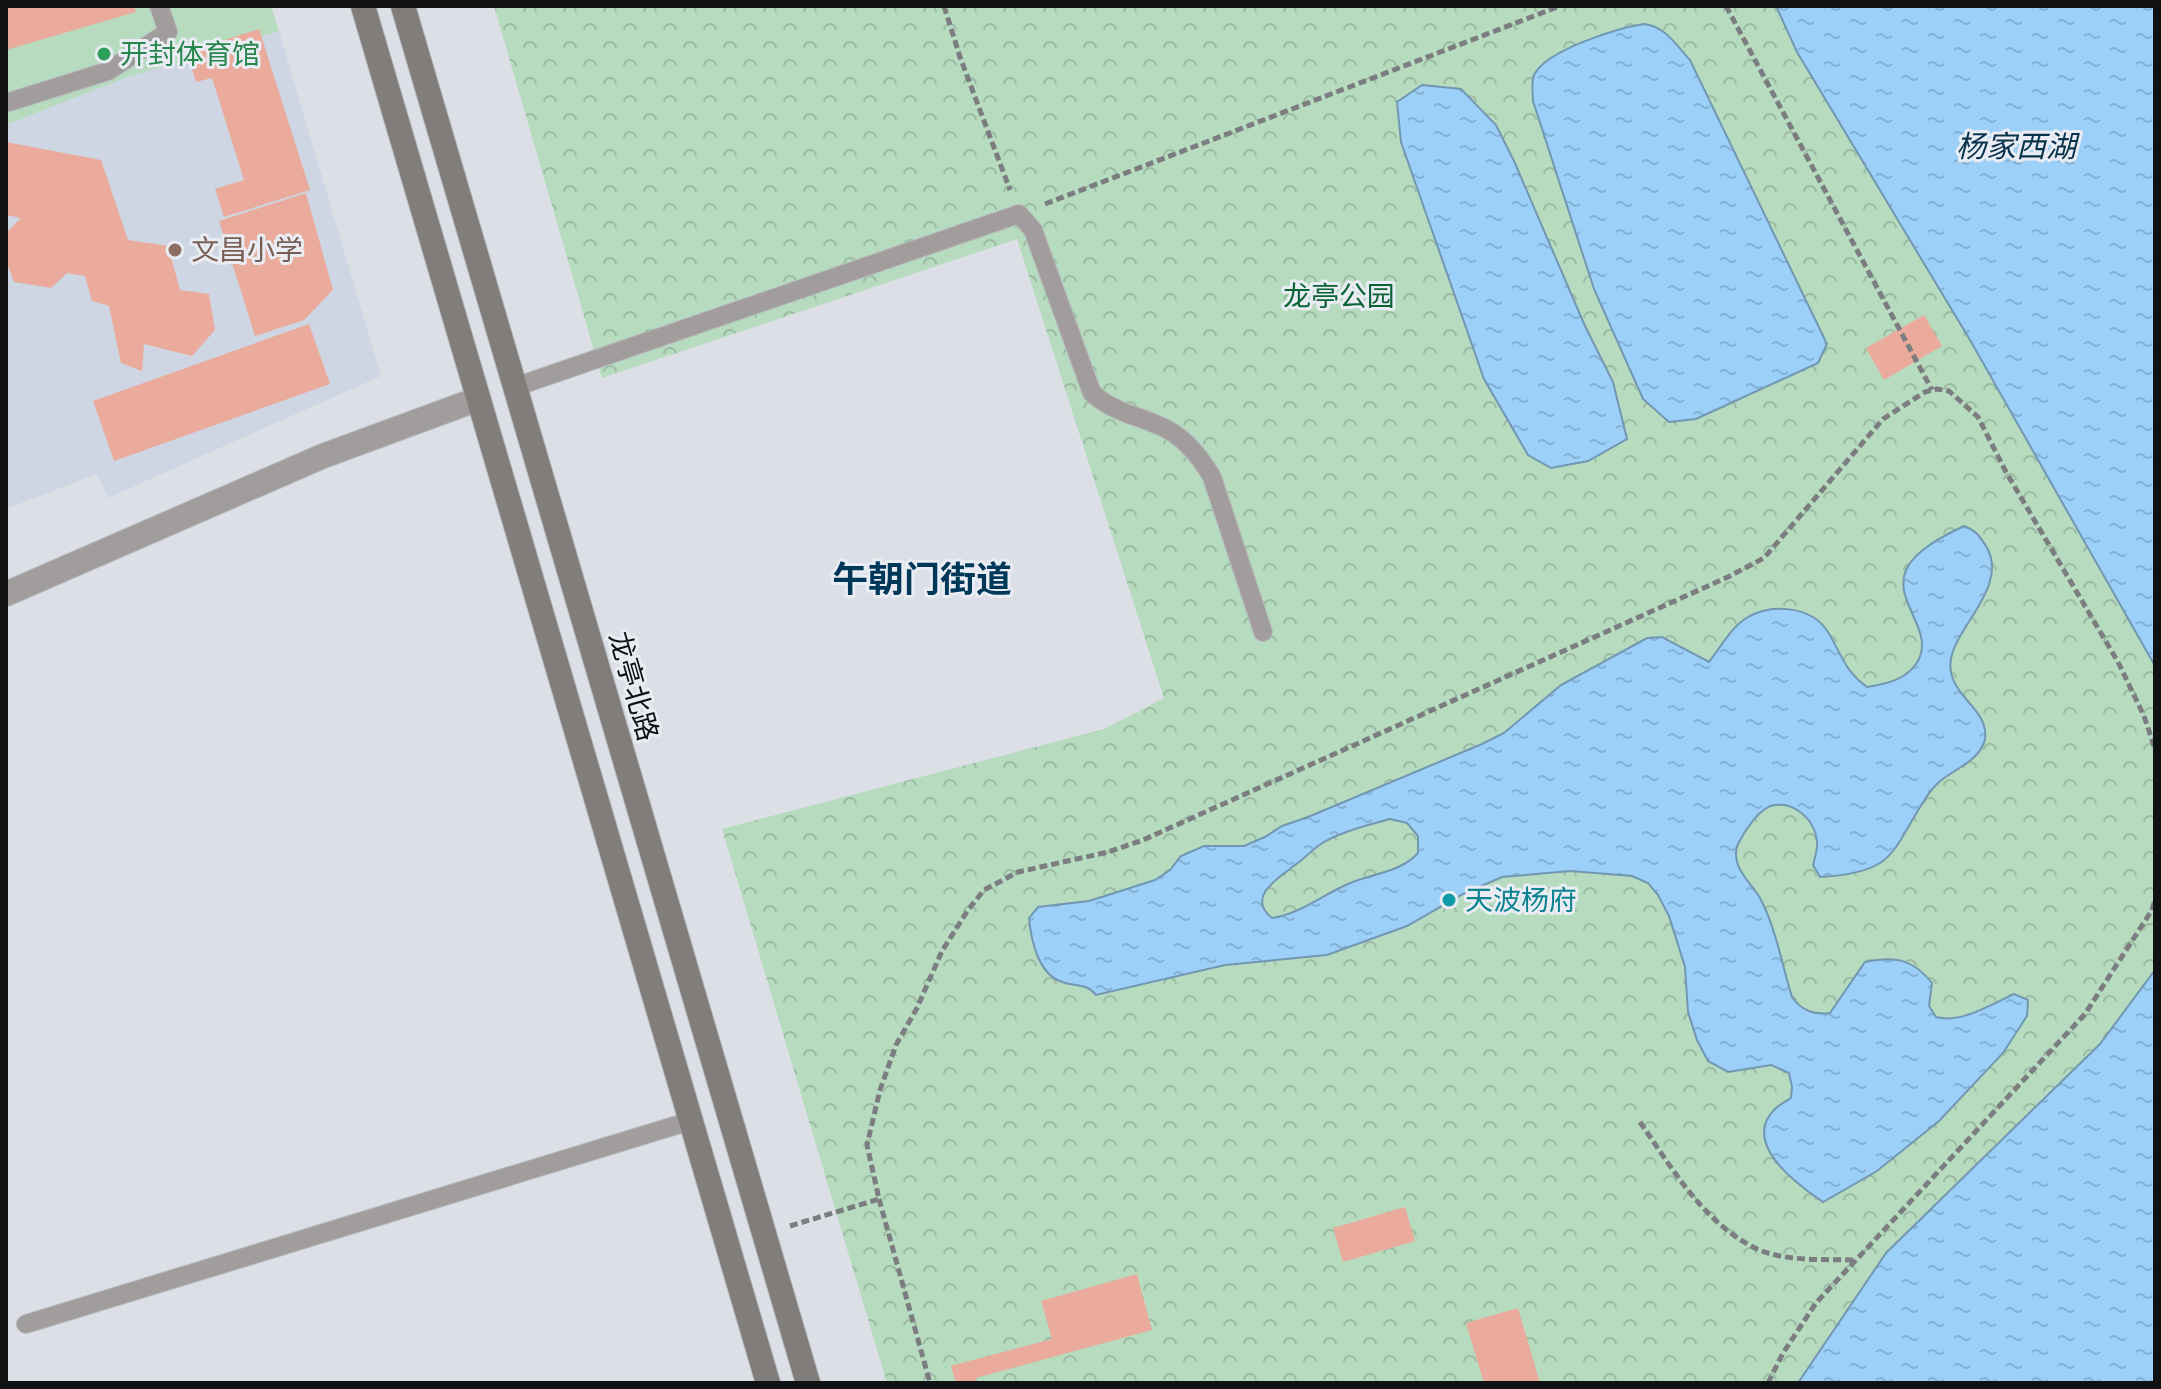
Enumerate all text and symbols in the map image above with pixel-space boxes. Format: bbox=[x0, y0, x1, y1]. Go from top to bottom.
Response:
place label: 开封体育馆 bbox=[120, 36, 260, 71]
marker: 开封体育馆 bbox=[95, 45, 113, 63]
water label: 杨家西湖 bbox=[1956, 127, 2080, 165]
place label: 文昌小学 bbox=[191, 232, 303, 267]
marker: 文昌小学 bbox=[166, 241, 184, 259]
park label: 龙亭公园 bbox=[1283, 278, 1395, 313]
district label: 午朝门街道 bbox=[832, 556, 1012, 601]
street label: 龙亭北路 bbox=[602, 627, 667, 745]
place label: 天波杨府 bbox=[1465, 882, 1577, 917]
marker: 天波杨府 bbox=[1440, 891, 1458, 909]

